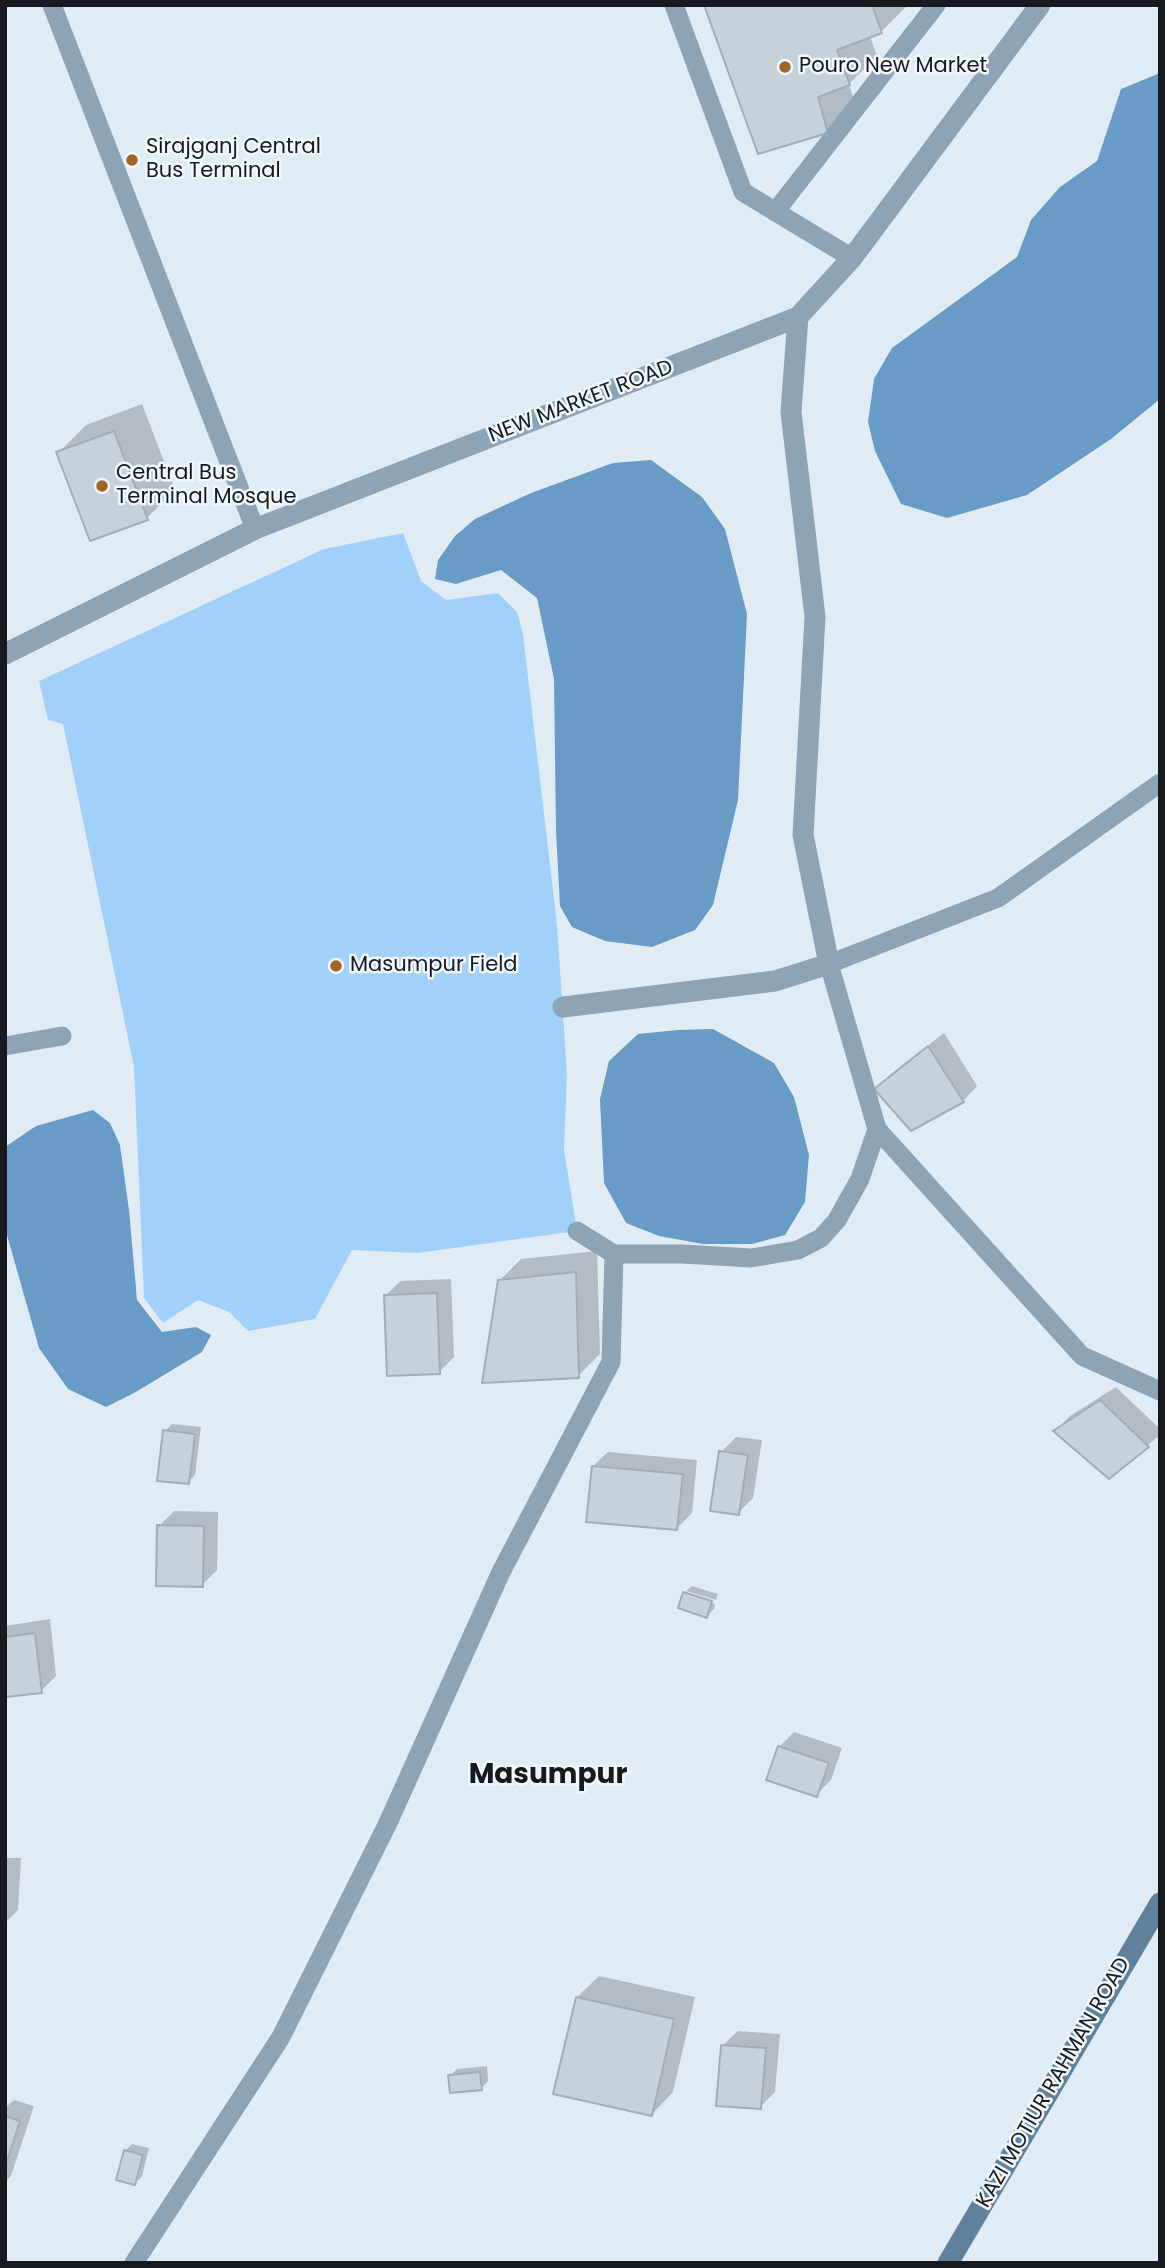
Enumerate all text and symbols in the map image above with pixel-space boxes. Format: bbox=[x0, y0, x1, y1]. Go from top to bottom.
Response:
place label: Pouro New Market bbox=[799, 54, 987, 80]
marker: Pouro New Market bbox=[777, 59, 793, 75]
place label: Sirajganj Central Bus Terminal bbox=[146, 135, 321, 185]
marker: Sirajganj Central Bus Terminal bbox=[124, 152, 140, 168]
street label: NEW MARKET ROAD bbox=[485, 355, 677, 449]
place label: Central Bus Terminal Mosque bbox=[116, 461, 297, 511]
marker: Central Bus Terminal Mosque bbox=[94, 478, 110, 494]
place label: Masumpur Field bbox=[350, 953, 518, 979]
marker: Masumpur Field bbox=[328, 958, 344, 974]
district label: Masumpur bbox=[469, 1759, 627, 1793]
street label: KAZI MOTIUR RAHMAN ROAD bbox=[972, 1953, 1136, 2213]

